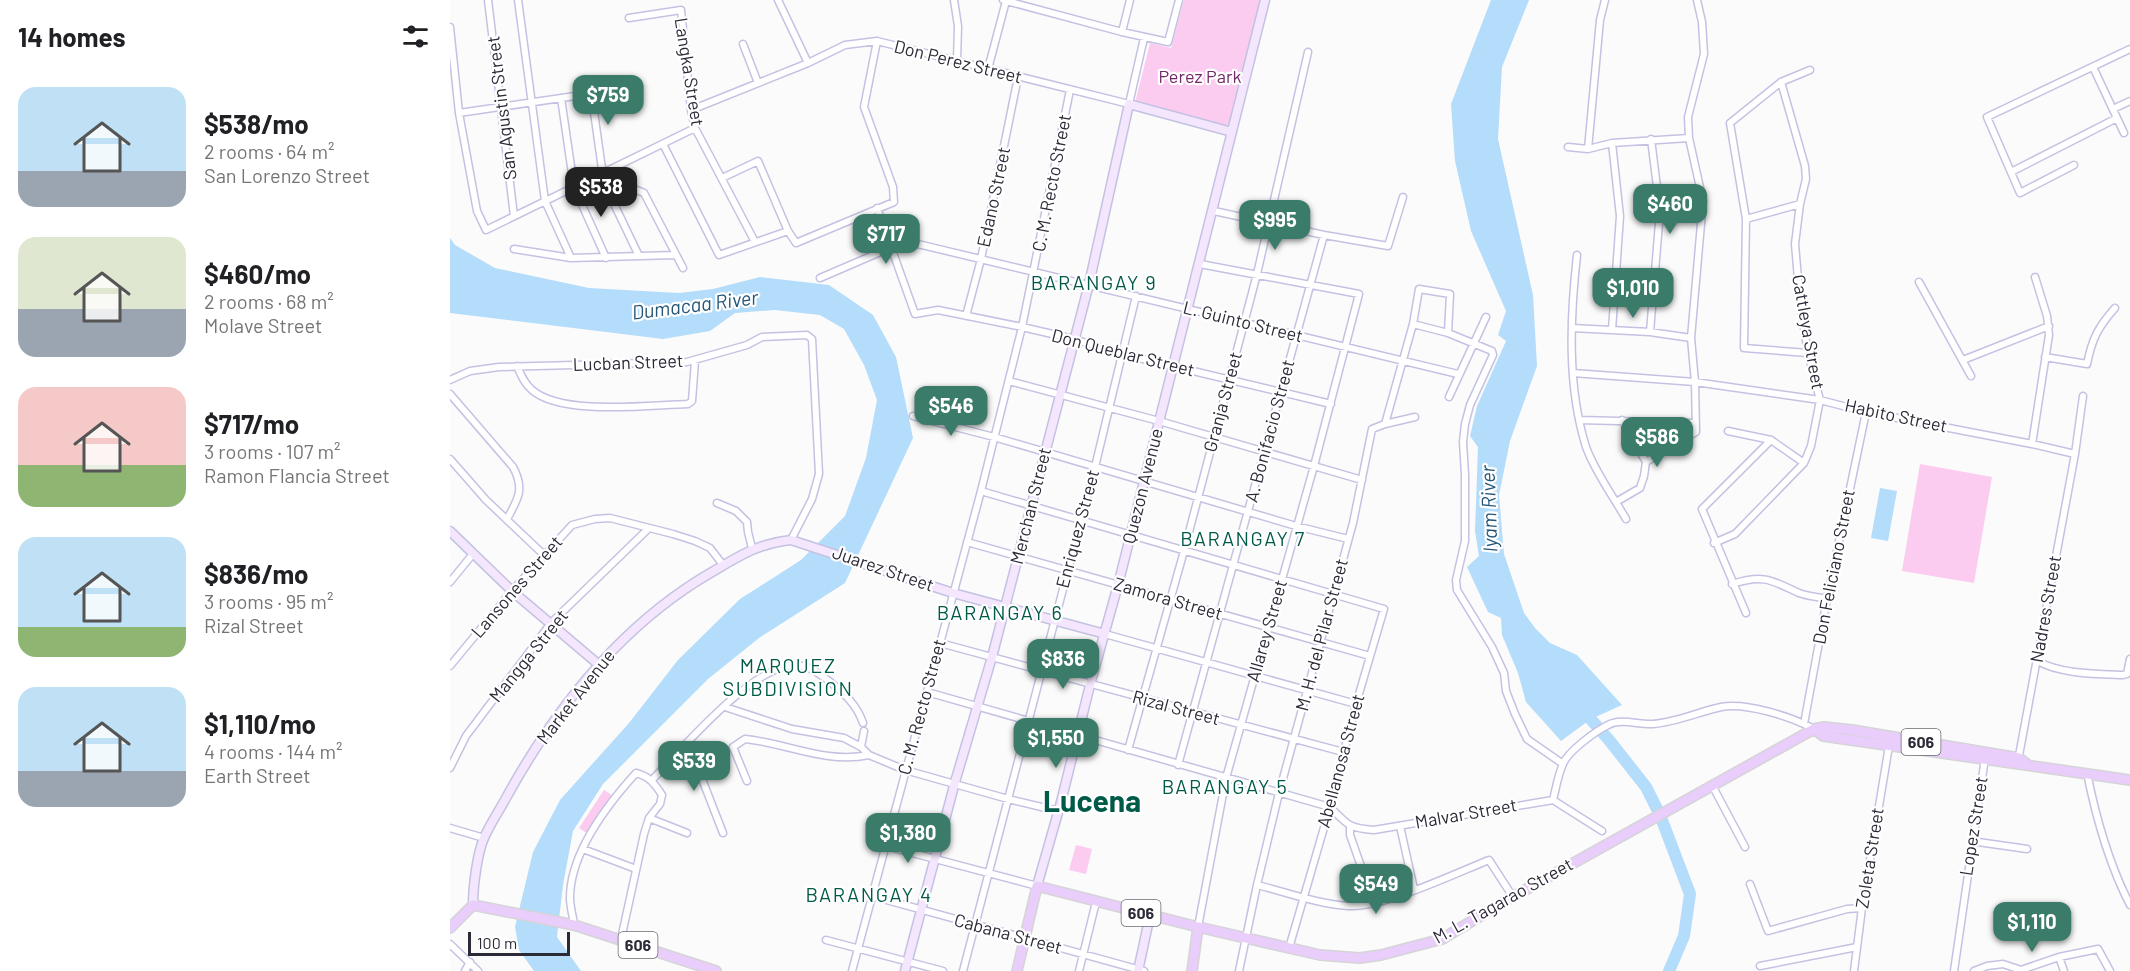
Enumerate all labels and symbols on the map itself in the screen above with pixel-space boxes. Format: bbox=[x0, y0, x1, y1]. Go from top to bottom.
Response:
street label: Langka Street bbox=[671, 16, 709, 128]
street label: San Agustin Street bbox=[481, 35, 521, 181]
street label: Don Perez Street bbox=[892, 35, 1024, 88]
park label: Perez Park bbox=[1159, 65, 1241, 87]
pin: $759 bbox=[572, 75, 644, 126]
street label: C. M. Recto Street bbox=[1027, 112, 1075, 253]
street label: Edano Street bbox=[972, 145, 1014, 249]
pin: $538 bbox=[565, 167, 637, 218]
pin: $460 bbox=[1634, 184, 1706, 235]
pin: $995 bbox=[1239, 200, 1311, 251]
pin: $717 bbox=[850, 214, 922, 265]
pin: $1,010 bbox=[1584, 268, 1682, 319]
district label: BARANGAY 9 bbox=[1031, 270, 1157, 294]
street label: Cattleya Street bbox=[1788, 273, 1830, 391]
water label: Dumacaa River bbox=[630, 284, 760, 324]
street label: L. Guinto Street bbox=[1181, 296, 1305, 347]
street label: Don Queblar Street bbox=[1050, 324, 1197, 380]
street label: Lucban Street bbox=[572, 349, 684, 375]
street label: Granja Street bbox=[1198, 349, 1246, 454]
street label: A. Bonifacio Street bbox=[1239, 357, 1299, 504]
pin: $546 bbox=[915, 386, 987, 437]
street label: Habito Street bbox=[1843, 393, 1949, 437]
pin: $586 bbox=[1621, 417, 1693, 468]
street label: Quezon Avenue bbox=[1117, 426, 1167, 546]
street label: Merchan Street bbox=[1005, 445, 1055, 566]
water label: Iyam River bbox=[1474, 464, 1502, 553]
street label: Enriquez Street bbox=[1051, 467, 1103, 590]
street label: Don Feliciano Street bbox=[1807, 487, 1859, 646]
district label: BARANGAY 7 bbox=[1180, 526, 1306, 550]
street label: Lansones Street bbox=[466, 531, 567, 642]
street label: Juarez Street bbox=[830, 540, 937, 596]
street label: Nadres Street bbox=[2025, 553, 2065, 664]
street label: M. H. del Pilar Street bbox=[1290, 556, 1352, 713]
street label: Zamora Street bbox=[1111, 572, 1225, 624]
street label: Allarey Street bbox=[1241, 577, 1291, 684]
district label: BARANGAY 6 bbox=[937, 600, 1063, 624]
street label: Mangga Street bbox=[484, 605, 572, 706]
street label: C. M. Recto Street bbox=[892, 636, 950, 777]
pin: $836 bbox=[1027, 639, 1099, 690]
street label: Market Avenue bbox=[531, 645, 619, 748]
district label: MARQUEZ SUBDIVISION bbox=[723, 653, 854, 700]
street label: Rizal Street bbox=[1130, 685, 1222, 729]
street label: Abellanosa Street bbox=[1312, 691, 1368, 830]
pin: $1,550 bbox=[1007, 718, 1105, 769]
road number: 606 bbox=[1902, 729, 1940, 755]
pin: $539 bbox=[658, 741, 730, 792]
district label: BARANGAY 5 bbox=[1162, 774, 1288, 798]
street label: Lopez Street bbox=[1954, 775, 1992, 877]
district label: Lucena bbox=[1043, 782, 1141, 818]
street label: Malvar Street bbox=[1413, 793, 1518, 833]
street label: Zoleta Street bbox=[1850, 806, 1888, 910]
pin: $1,380 bbox=[859, 813, 957, 864]
street label: M. L. Tagarao Street bbox=[1429, 853, 1576, 948]
pin: $549 bbox=[1340, 864, 1412, 915]
district label: BARANGAY 4 bbox=[805, 882, 933, 906]
road number: 606 bbox=[1122, 900, 1160, 926]
pin: $1,110 bbox=[1983, 902, 2081, 953]
street label: Cabana Street bbox=[952, 908, 1065, 958]
scale bar bbox=[468, 929, 570, 956]
road number: 606 bbox=[618, 932, 657, 958]

